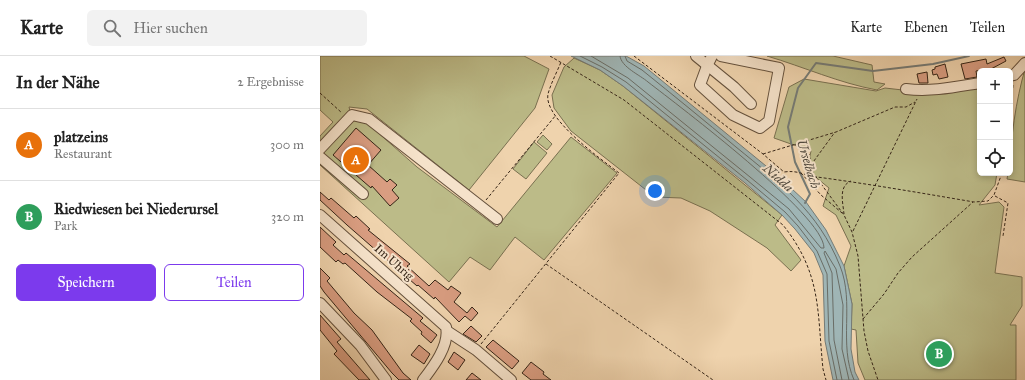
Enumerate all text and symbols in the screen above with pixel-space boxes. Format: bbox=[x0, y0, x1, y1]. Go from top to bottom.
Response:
search box bbox=[87, 10, 367, 46]
text: Karte bbox=[20, 16, 63, 39]
icon: search bbox=[101, 17, 123, 39]
text: Hier suchen bbox=[133, 19, 208, 37]
text: Karte bbox=[850, 19, 882, 36]
text: Ebenen bbox=[904, 19, 948, 36]
text: Teilen bbox=[970, 19, 1005, 36]
map controls bbox=[977, 68, 1013, 176]
button: + bbox=[977, 68, 1013, 104]
text: In der Nähe bbox=[16, 72, 100, 93]
text: 2 Ergebnisse bbox=[237, 74, 304, 90]
button: − bbox=[977, 104, 1013, 140]
text: platzeins bbox=[54, 128, 108, 146]
text: A bbox=[25, 137, 33, 153]
text: 300 m bbox=[270, 137, 304, 153]
water label: Urselbach bbox=[793, 138, 823, 191]
button: locate bbox=[977, 140, 1013, 176]
pin: A bbox=[343, 145, 369, 175]
text: Restaurant bbox=[54, 146, 112, 162]
water label: Nidda bbox=[759, 160, 796, 195]
your location bbox=[645, 181, 665, 201]
text: Riedwiesen bei Niederursel bbox=[54, 200, 218, 218]
text: B bbox=[25, 209, 33, 225]
text: 320 m bbox=[271, 209, 304, 225]
text: Park bbox=[54, 218, 78, 234]
street label: Im Uhrig bbox=[371, 241, 417, 284]
button: Speichern bbox=[16, 264, 156, 301]
button: Teilen bbox=[164, 264, 304, 301]
pin: B bbox=[926, 339, 952, 369]

